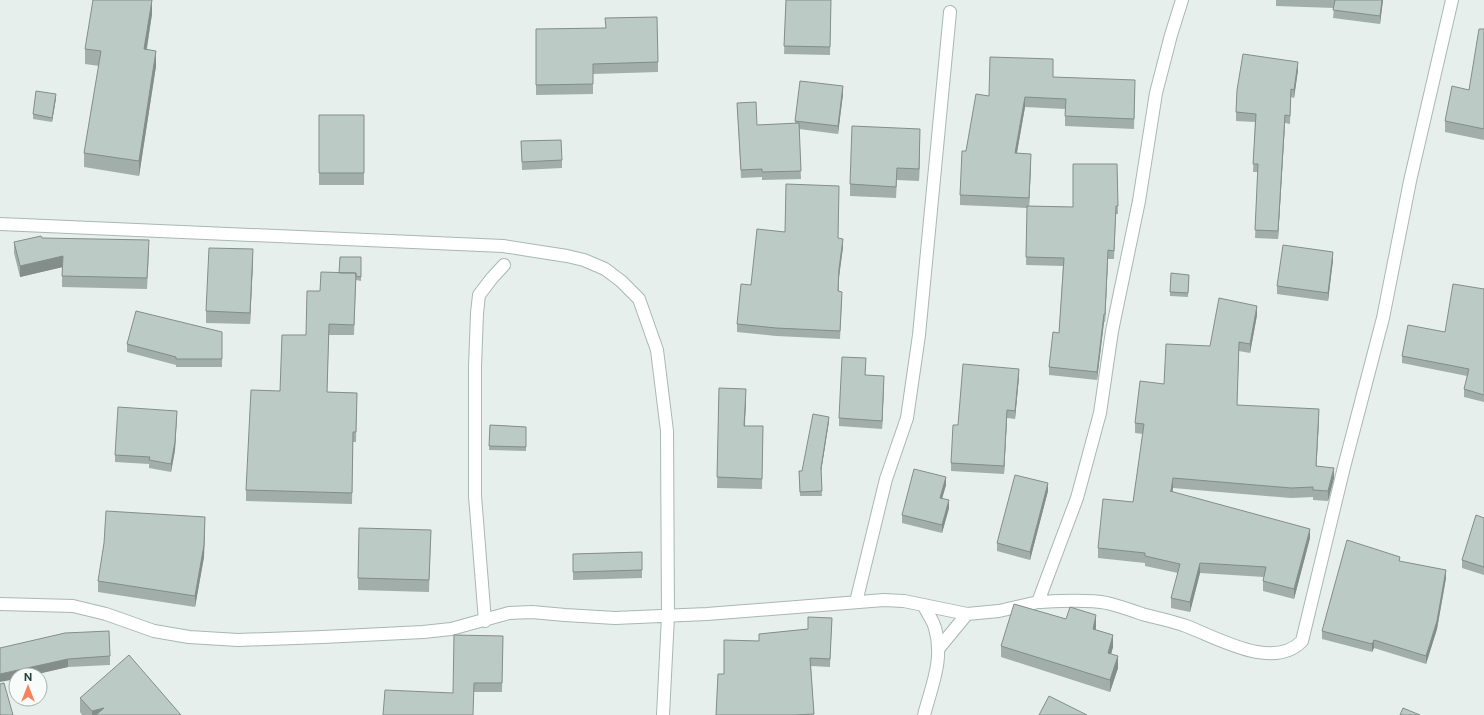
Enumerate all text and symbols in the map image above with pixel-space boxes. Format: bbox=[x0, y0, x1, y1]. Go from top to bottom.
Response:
north arrow bbox=[8, 667, 48, 707]
text: N bbox=[24, 671, 32, 683]

